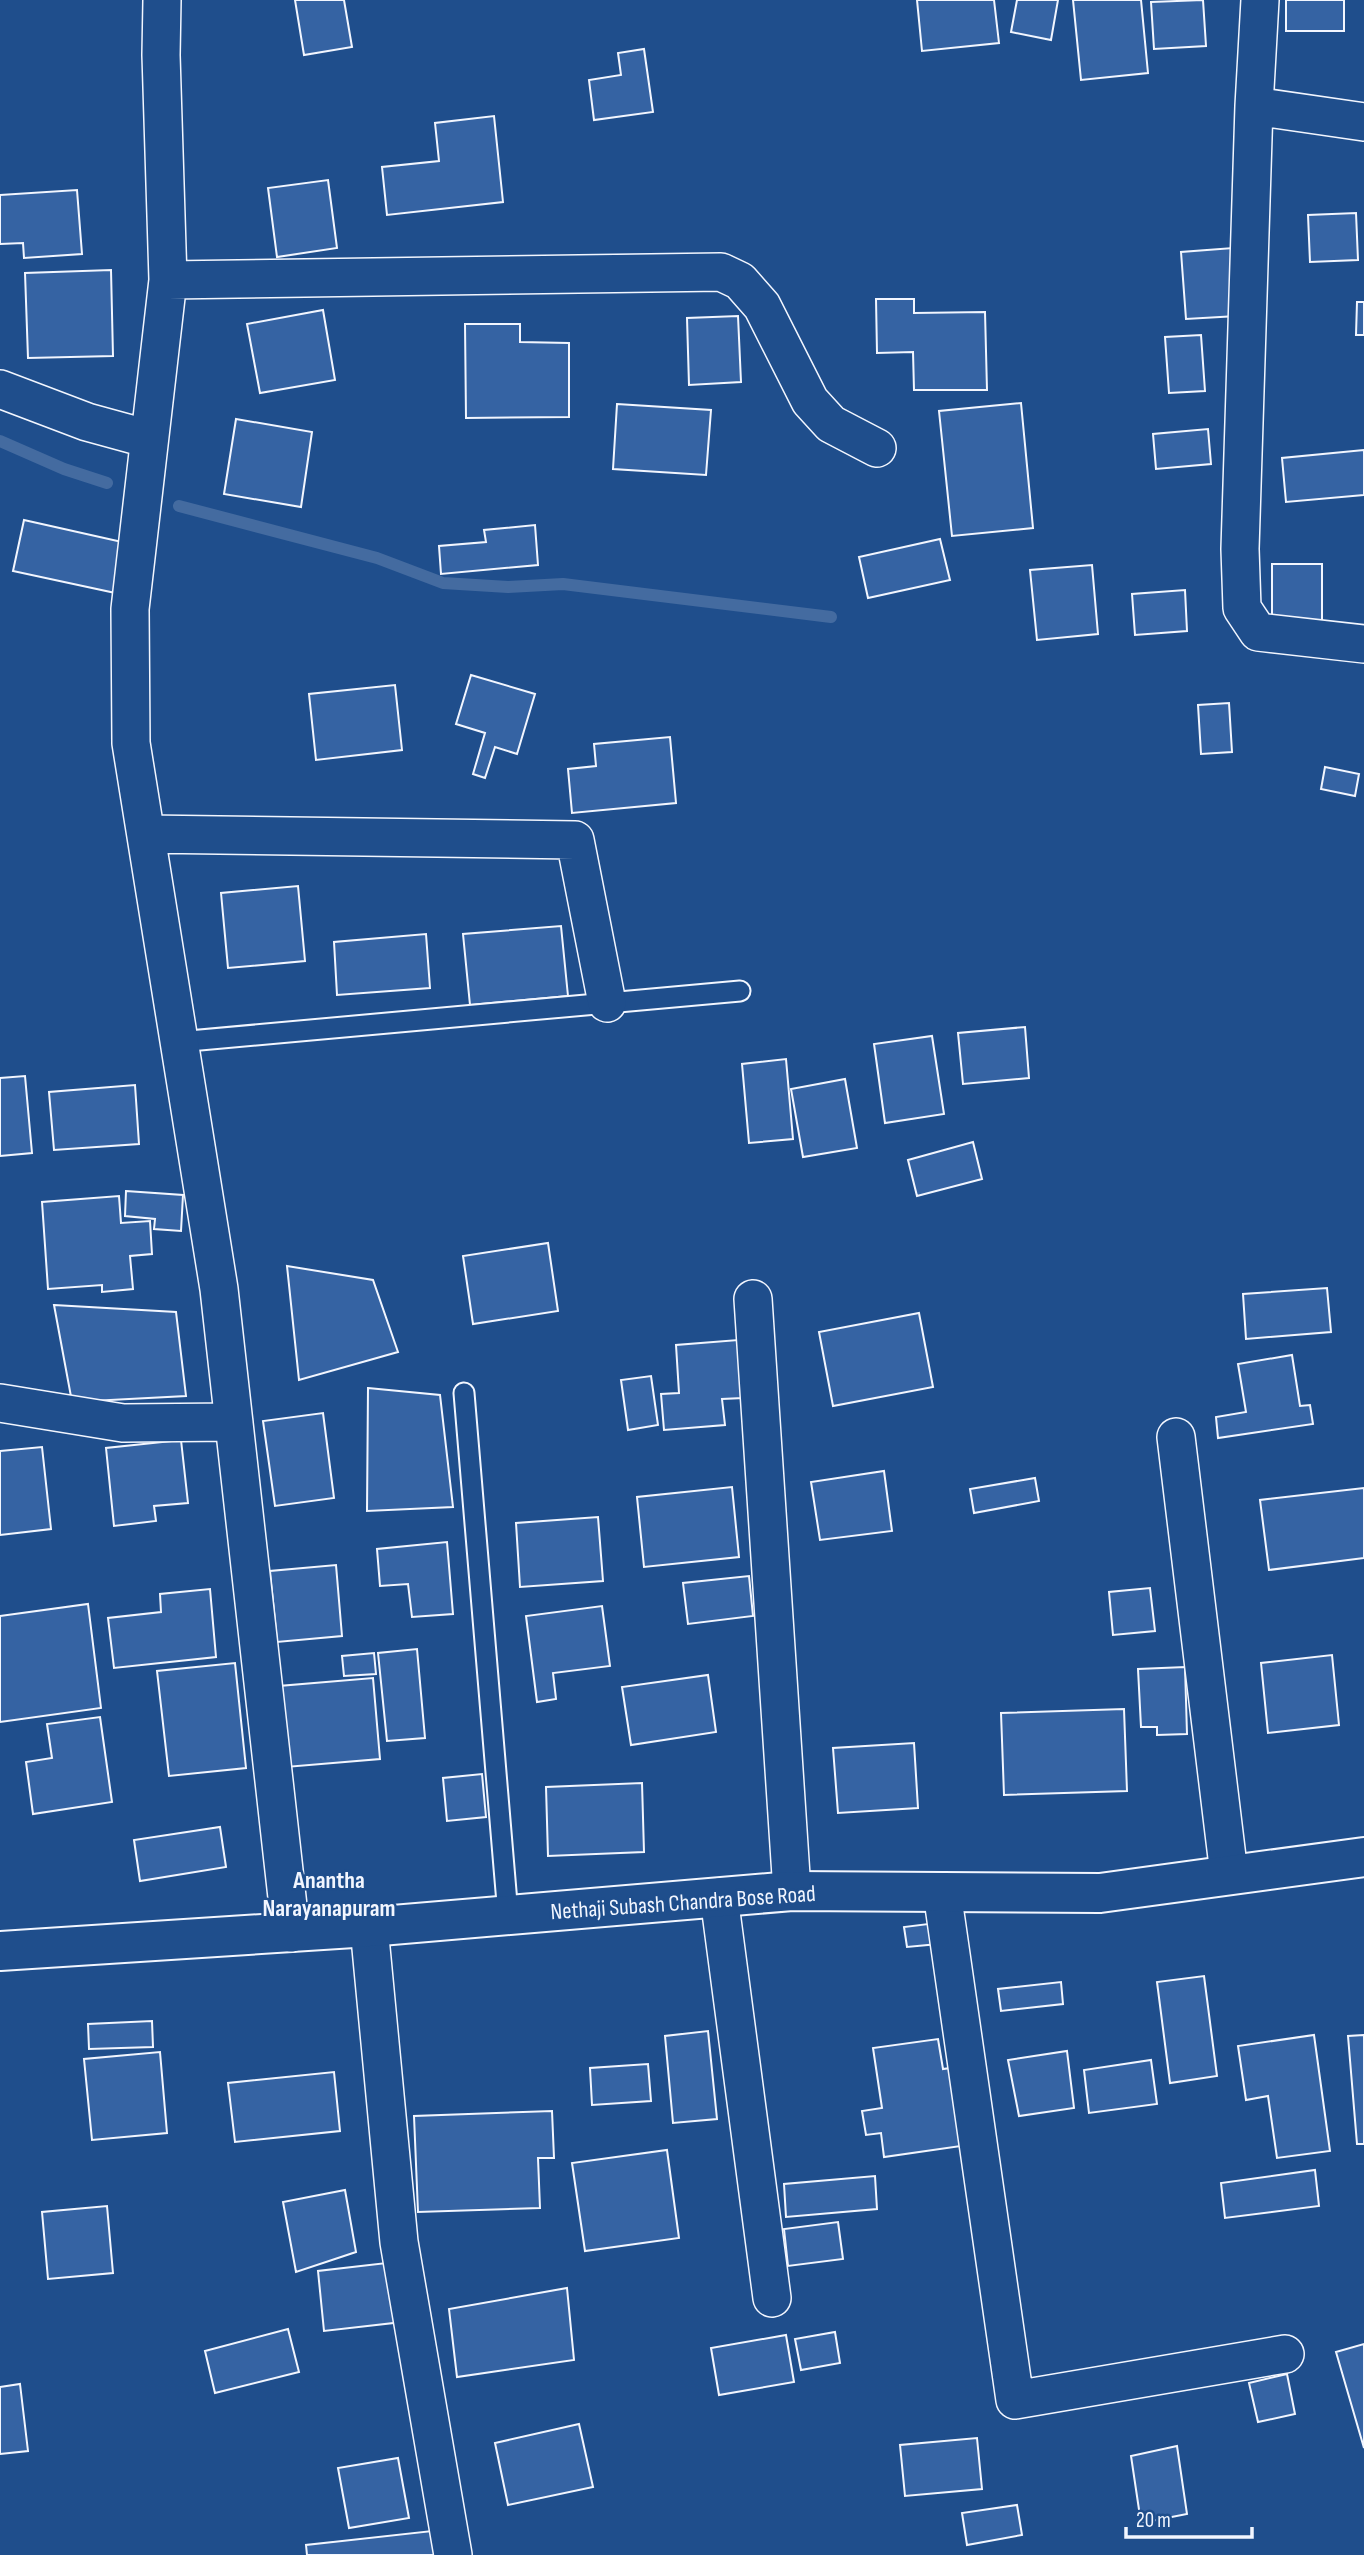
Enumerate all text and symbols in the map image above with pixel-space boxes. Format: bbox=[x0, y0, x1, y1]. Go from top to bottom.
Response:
district label: Anantha Narayanapuram bbox=[262, 1866, 396, 1923]
street label: Nethaji Subash Chandra Bose Road bbox=[550, 1880, 817, 1926]
scale bar bbox=[1126, 2496, 1252, 2540]
text: 20 m bbox=[1136, 2508, 1171, 2533]

